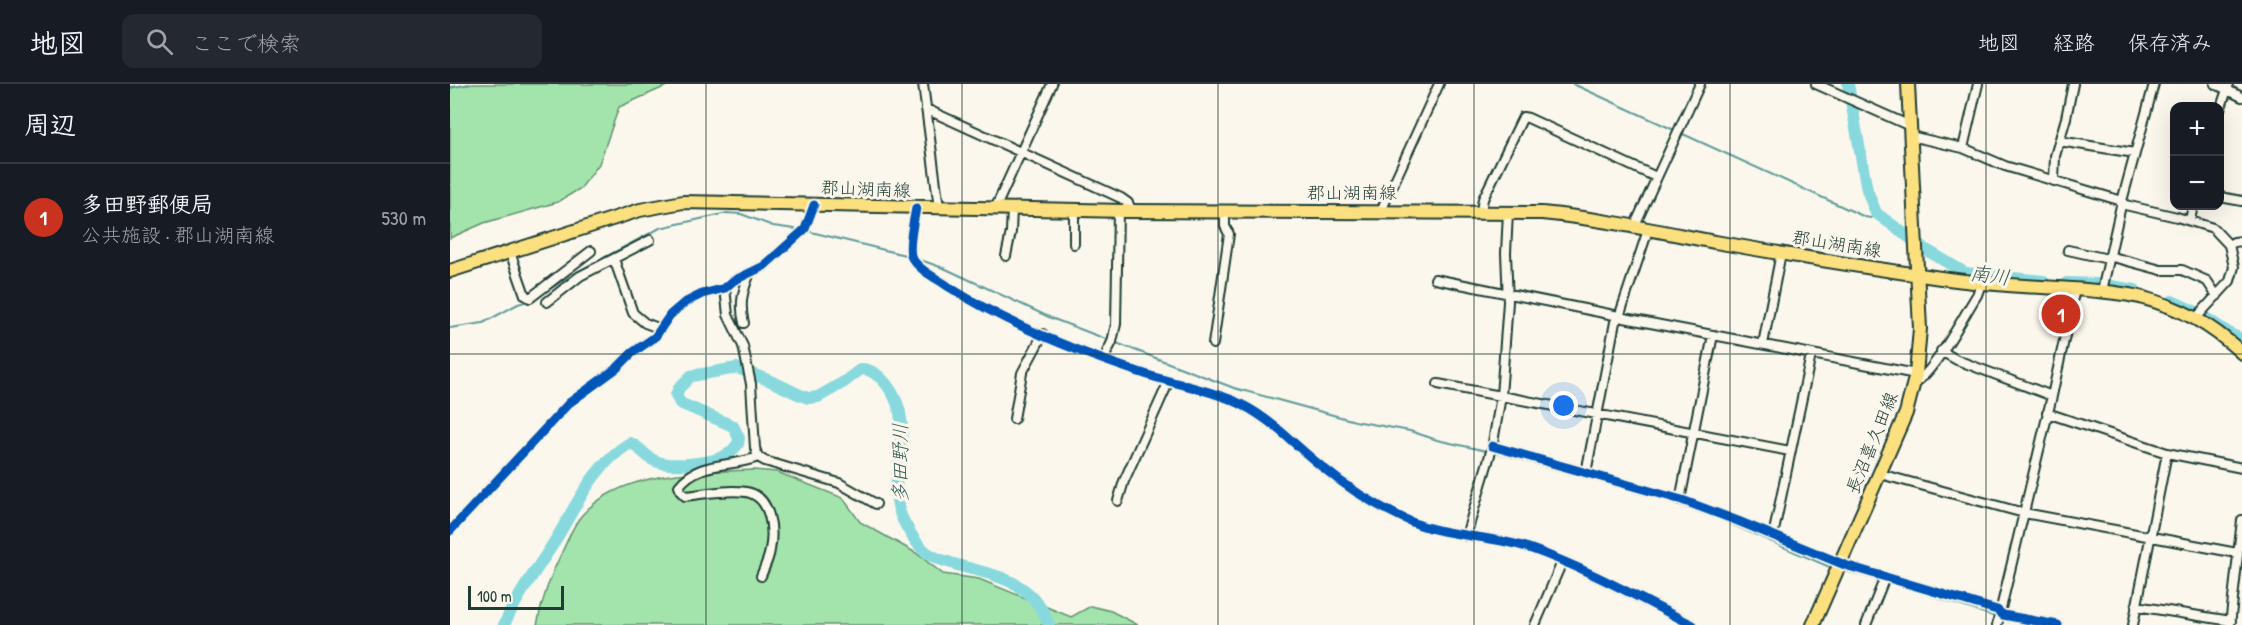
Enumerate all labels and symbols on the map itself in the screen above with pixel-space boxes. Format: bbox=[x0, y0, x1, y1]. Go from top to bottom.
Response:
street label: 郡山湖南線 bbox=[821, 174, 911, 203]
street label: 郡山湖南線 bbox=[1307, 180, 1397, 205]
street label: 郡山湖南線 bbox=[1791, 224, 1883, 263]
water label: 南川 bbox=[1968, 258, 2012, 291]
pin: 1 bbox=[2042, 292, 2080, 336]
street label: 長沼喜久田線 bbox=[1840, 388, 1903, 498]
your location bbox=[1549, 391, 1578, 420]
water label: 多田野川 bbox=[886, 423, 913, 503]
scale bar bbox=[468, 583, 564, 610]

